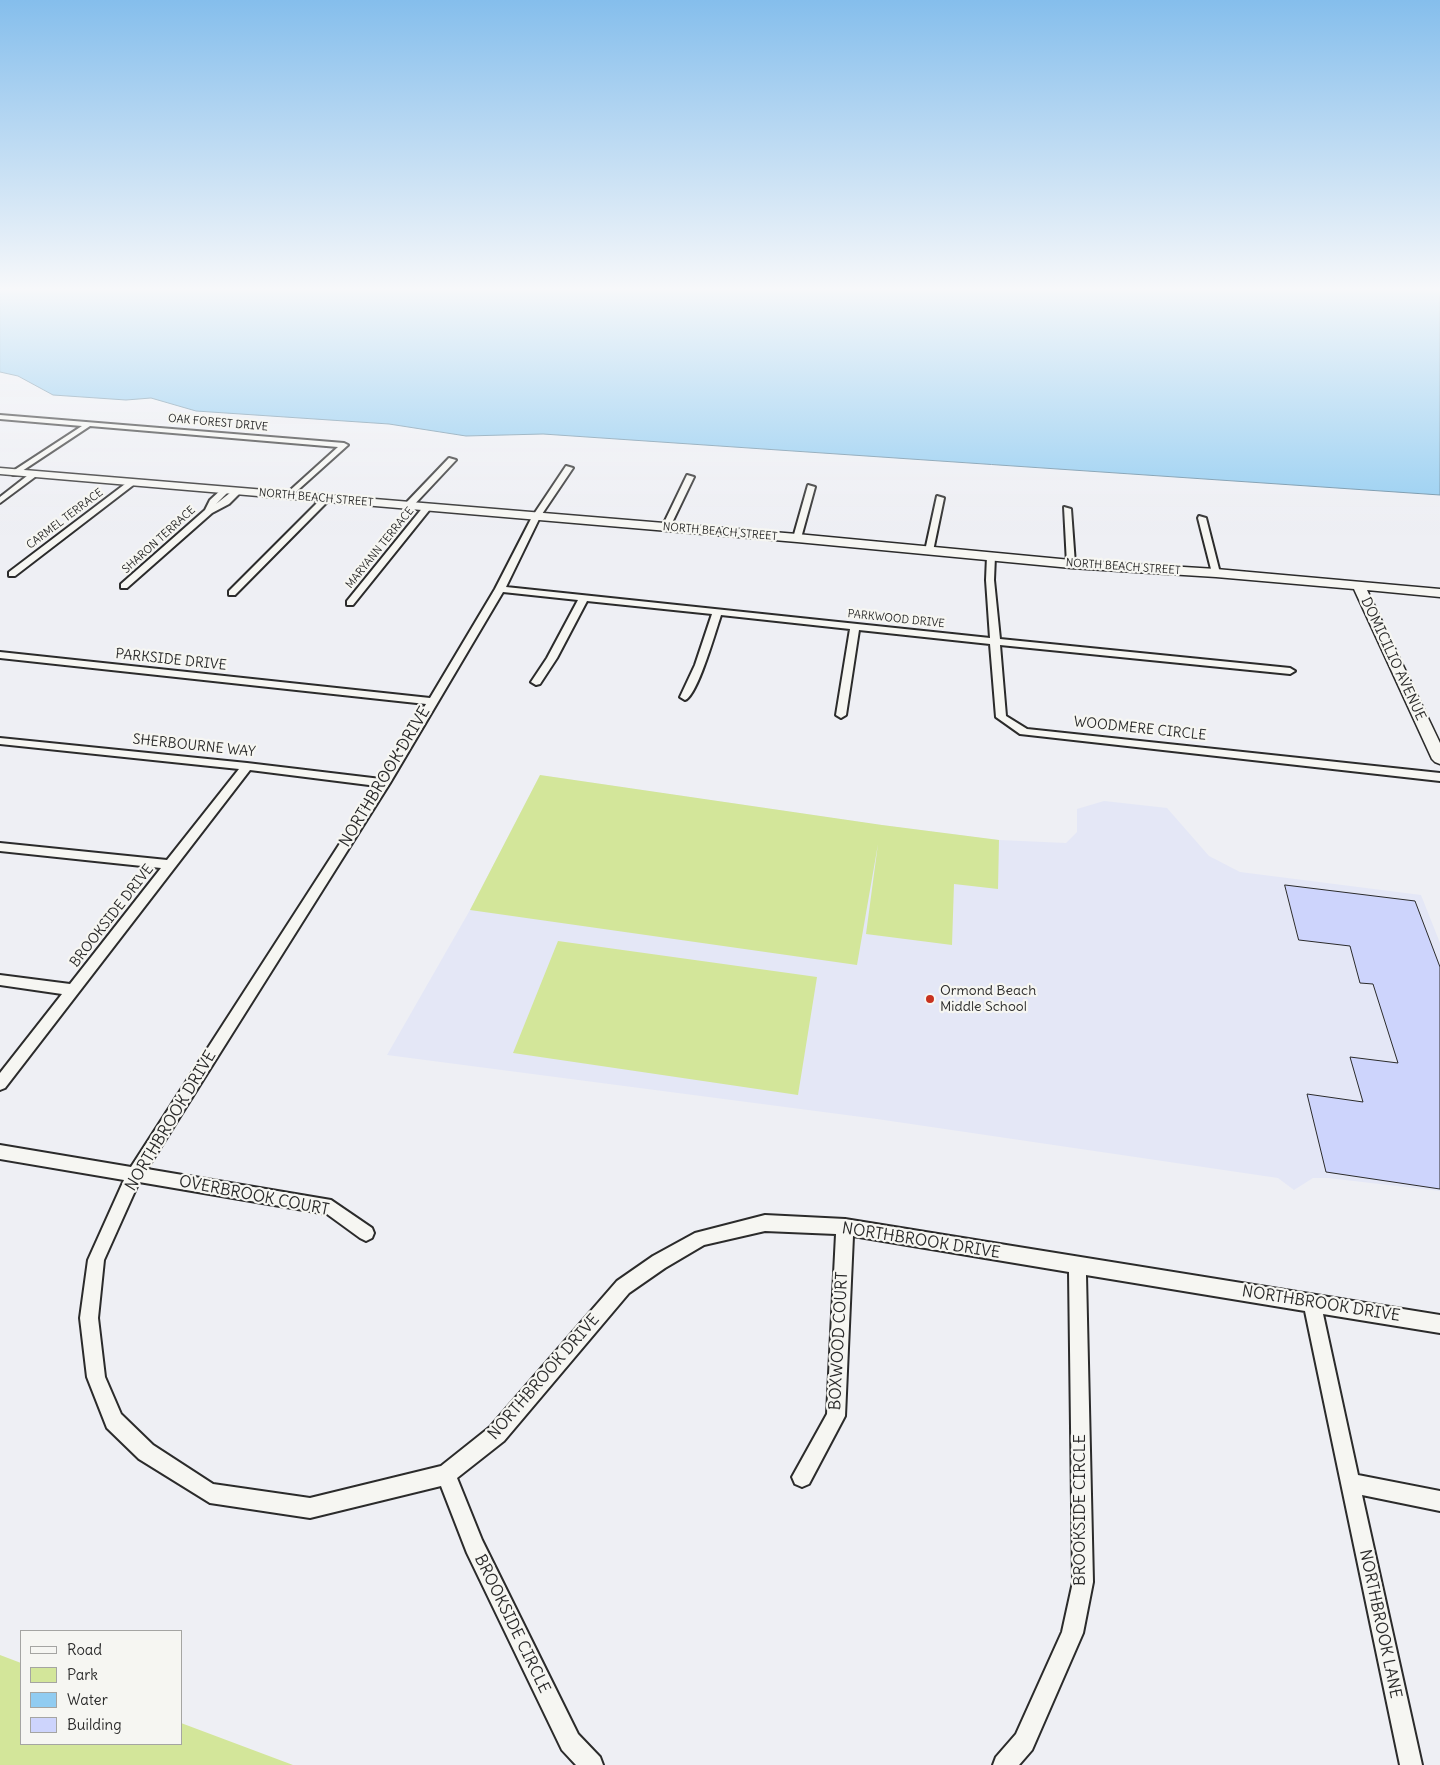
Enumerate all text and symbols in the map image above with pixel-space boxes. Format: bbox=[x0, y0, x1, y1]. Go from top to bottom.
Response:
street label: OAK FOREST DRIVE bbox=[167, 412, 269, 434]
street label: CARMEL TERRACE bbox=[24, 486, 106, 552]
street label: NORTH BEACH STREET bbox=[258, 486, 374, 510]
street label: SHARON TERRACE bbox=[120, 504, 198, 576]
street label: MARYANN TERRACE bbox=[343, 505, 417, 591]
street label: NORTH BEACH STREET bbox=[662, 520, 778, 544]
street label: NORTH BEACH STREET bbox=[1065, 556, 1181, 578]
street label: DOMICILIO AVENUE bbox=[1357, 595, 1429, 723]
street label: PARKWOOD DRIVE bbox=[847, 607, 945, 631]
street label: PARKSIDE DRIVE bbox=[115, 646, 227, 674]
street label: NORTHBROOK DRIVE bbox=[336, 703, 434, 851]
street label: WOODMERE CIRCLE bbox=[1073, 714, 1207, 744]
street label: SHERBOURNE WAY bbox=[132, 731, 256, 761]
street label: BROOKSIDE DRIVE bbox=[67, 861, 157, 971]
place label: Ormond Beach Middle School bbox=[940, 983, 1036, 1016]
marker: Ormond Beach Middle School bbox=[924, 993, 936, 1005]
street label: NORTHBROOK DRIVE bbox=[122, 1047, 220, 1195]
street label: OVERBROOK COURT bbox=[177, 1172, 331, 1220]
street label: NORTHBROOK DRIVE bbox=[840, 1219, 1002, 1263]
street label: BOXWOOD COURT bbox=[826, 1271, 852, 1411]
street label: NORTHBROOK DRIVE bbox=[1240, 1282, 1402, 1326]
street label: NORTHBROOK DRIVE bbox=[484, 1310, 604, 1444]
street label: BROOKSIDE CIRCLE bbox=[1070, 1434, 1090, 1586]
street label: NORTHBROOK LANE bbox=[1355, 1548, 1405, 1700]
street label: BROOKSIDE CIRCLE bbox=[470, 1552, 554, 1696]
legend bbox=[20, 1630, 182, 1745]
text: Road bbox=[67, 1640, 102, 1659]
text: Park bbox=[67, 1665, 98, 1684]
text: Water bbox=[67, 1690, 108, 1709]
text: Building bbox=[67, 1715, 122, 1734]

